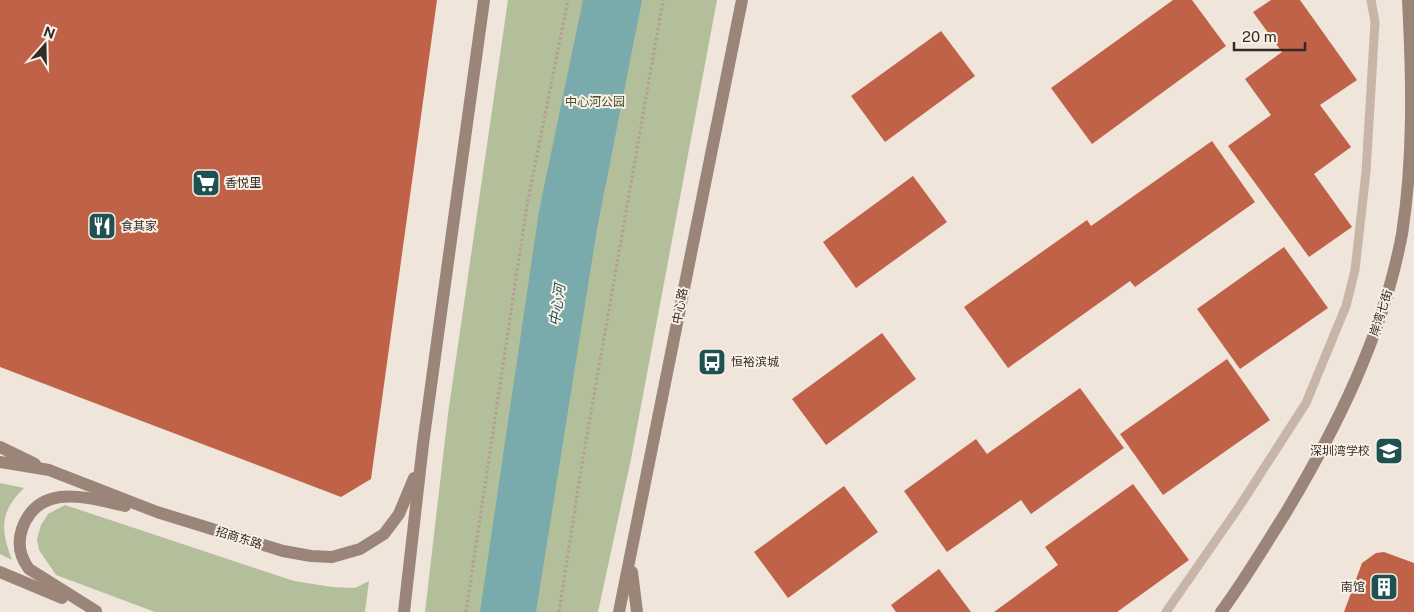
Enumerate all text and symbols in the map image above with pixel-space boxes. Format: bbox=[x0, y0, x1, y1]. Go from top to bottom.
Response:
north arrow bbox=[20, 20, 70, 70]
scale bar bbox=[1234, 20, 1305, 52]
text: N bbox=[42, 23, 57, 42]
text: 20 m bbox=[1242, 28, 1277, 45]
park label: 中心河公园 bbox=[565, 95, 625, 109]
supermarket icon: 香悦里 bbox=[191, 168, 221, 198]
place label: 香悦里 bbox=[225, 176, 261, 190]
restaurant icon: 食其家 bbox=[87, 211, 117, 241]
place label: 食其家 bbox=[121, 219, 157, 233]
water label: 中心河 bbox=[546, 280, 568, 327]
street label: 中心路 bbox=[670, 287, 690, 325]
street label: 岸湾七街 bbox=[1367, 288, 1395, 338]
bus stop icon: 恒裕滨城 bbox=[697, 347, 727, 377]
place label: 恒裕滨城 bbox=[731, 355, 779, 369]
school or university icon: 深圳湾学校 bbox=[1374, 436, 1404, 466]
place label: 深圳湾学校 bbox=[1310, 444, 1370, 458]
street label: 招商东路 bbox=[214, 524, 264, 552]
building icon: 南馆 bbox=[1369, 572, 1399, 602]
place label: 南馆 bbox=[1341, 580, 1365, 594]

